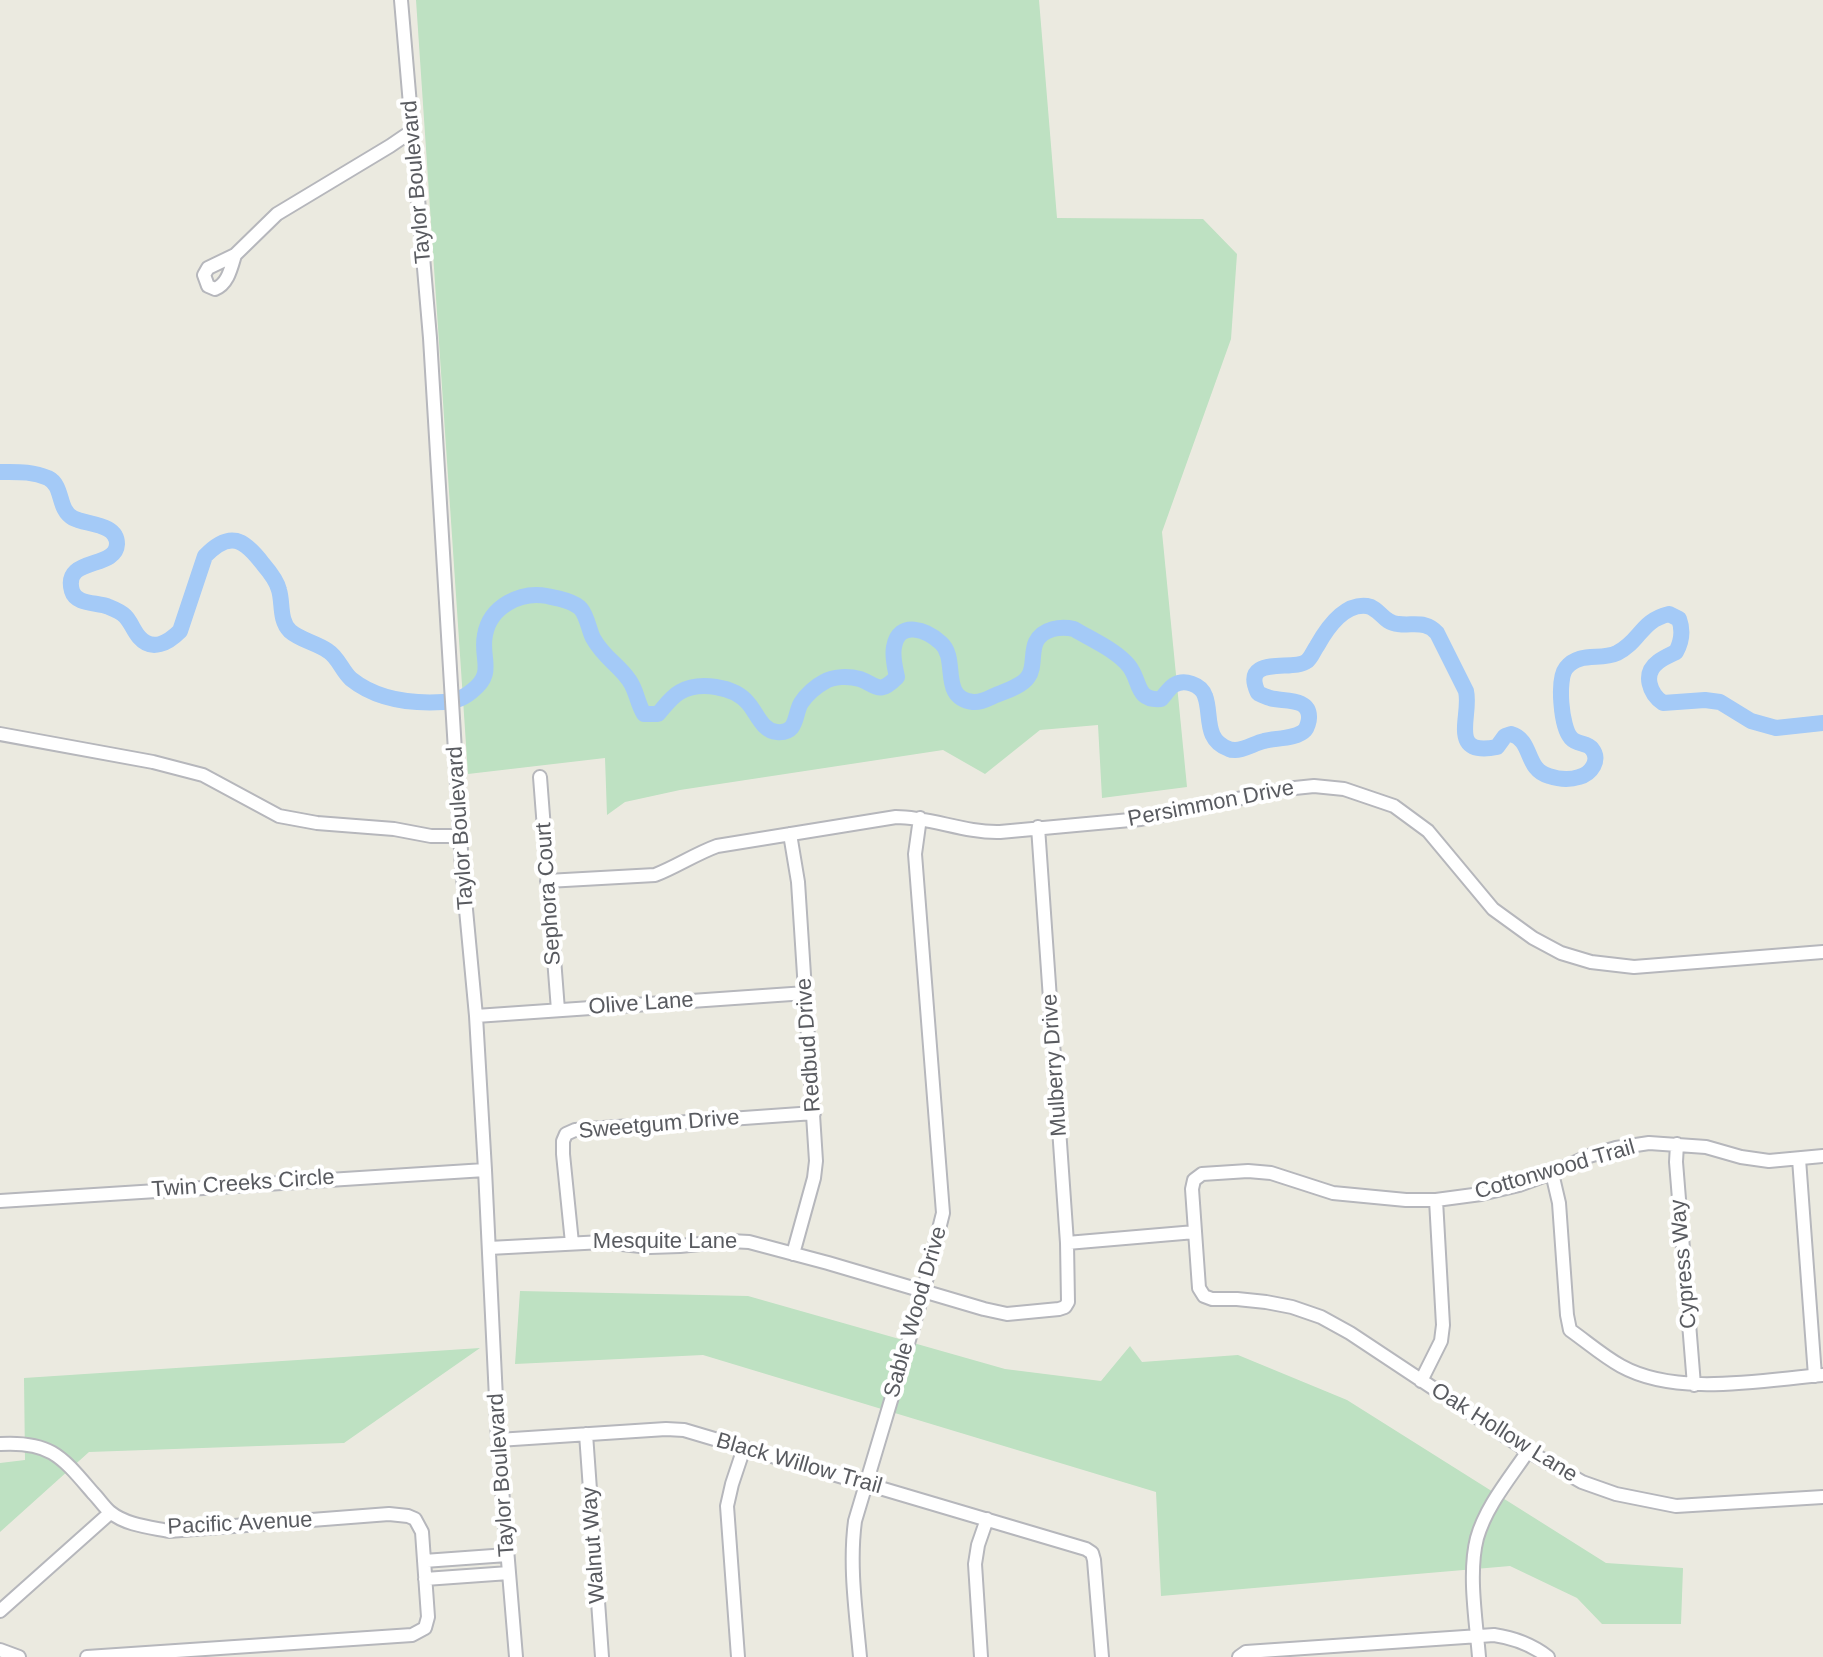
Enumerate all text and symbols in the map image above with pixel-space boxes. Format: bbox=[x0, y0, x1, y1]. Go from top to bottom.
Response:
street label: Taylor Boulevard bbox=[397, 99, 437, 265]
street label: Taylor Boulevard bbox=[442, 745, 480, 911]
street label: Persimmon Drive bbox=[1126, 775, 1296, 833]
street label: Sephora Court bbox=[531, 822, 567, 966]
street label: Redbud Drive bbox=[791, 977, 827, 1113]
street label: Olive Lane bbox=[588, 987, 694, 1021]
street label: Mulberry Drive bbox=[1037, 993, 1073, 1137]
street label: Sweetgum Drive bbox=[577, 1105, 741, 1145]
street label: Cottonwood Trail bbox=[1472, 1135, 1638, 1205]
street label: Twin Creeks Circle bbox=[151, 1164, 335, 1204]
street label: Cypress Way bbox=[1665, 1198, 1703, 1330]
street label: Sable Wood Drive bbox=[879, 1223, 953, 1401]
street label: Mesquite Lane bbox=[593, 1229, 737, 1255]
street label: Oak Hollow Lane bbox=[1426, 1377, 1582, 1489]
street label: Taylor Boulevard bbox=[483, 1392, 521, 1558]
street label: Black Willow Trail bbox=[713, 1428, 885, 1500]
street label: Walnut Way bbox=[577, 1486, 611, 1604]
street label: Pacific Avenue bbox=[167, 1507, 313, 1541]

